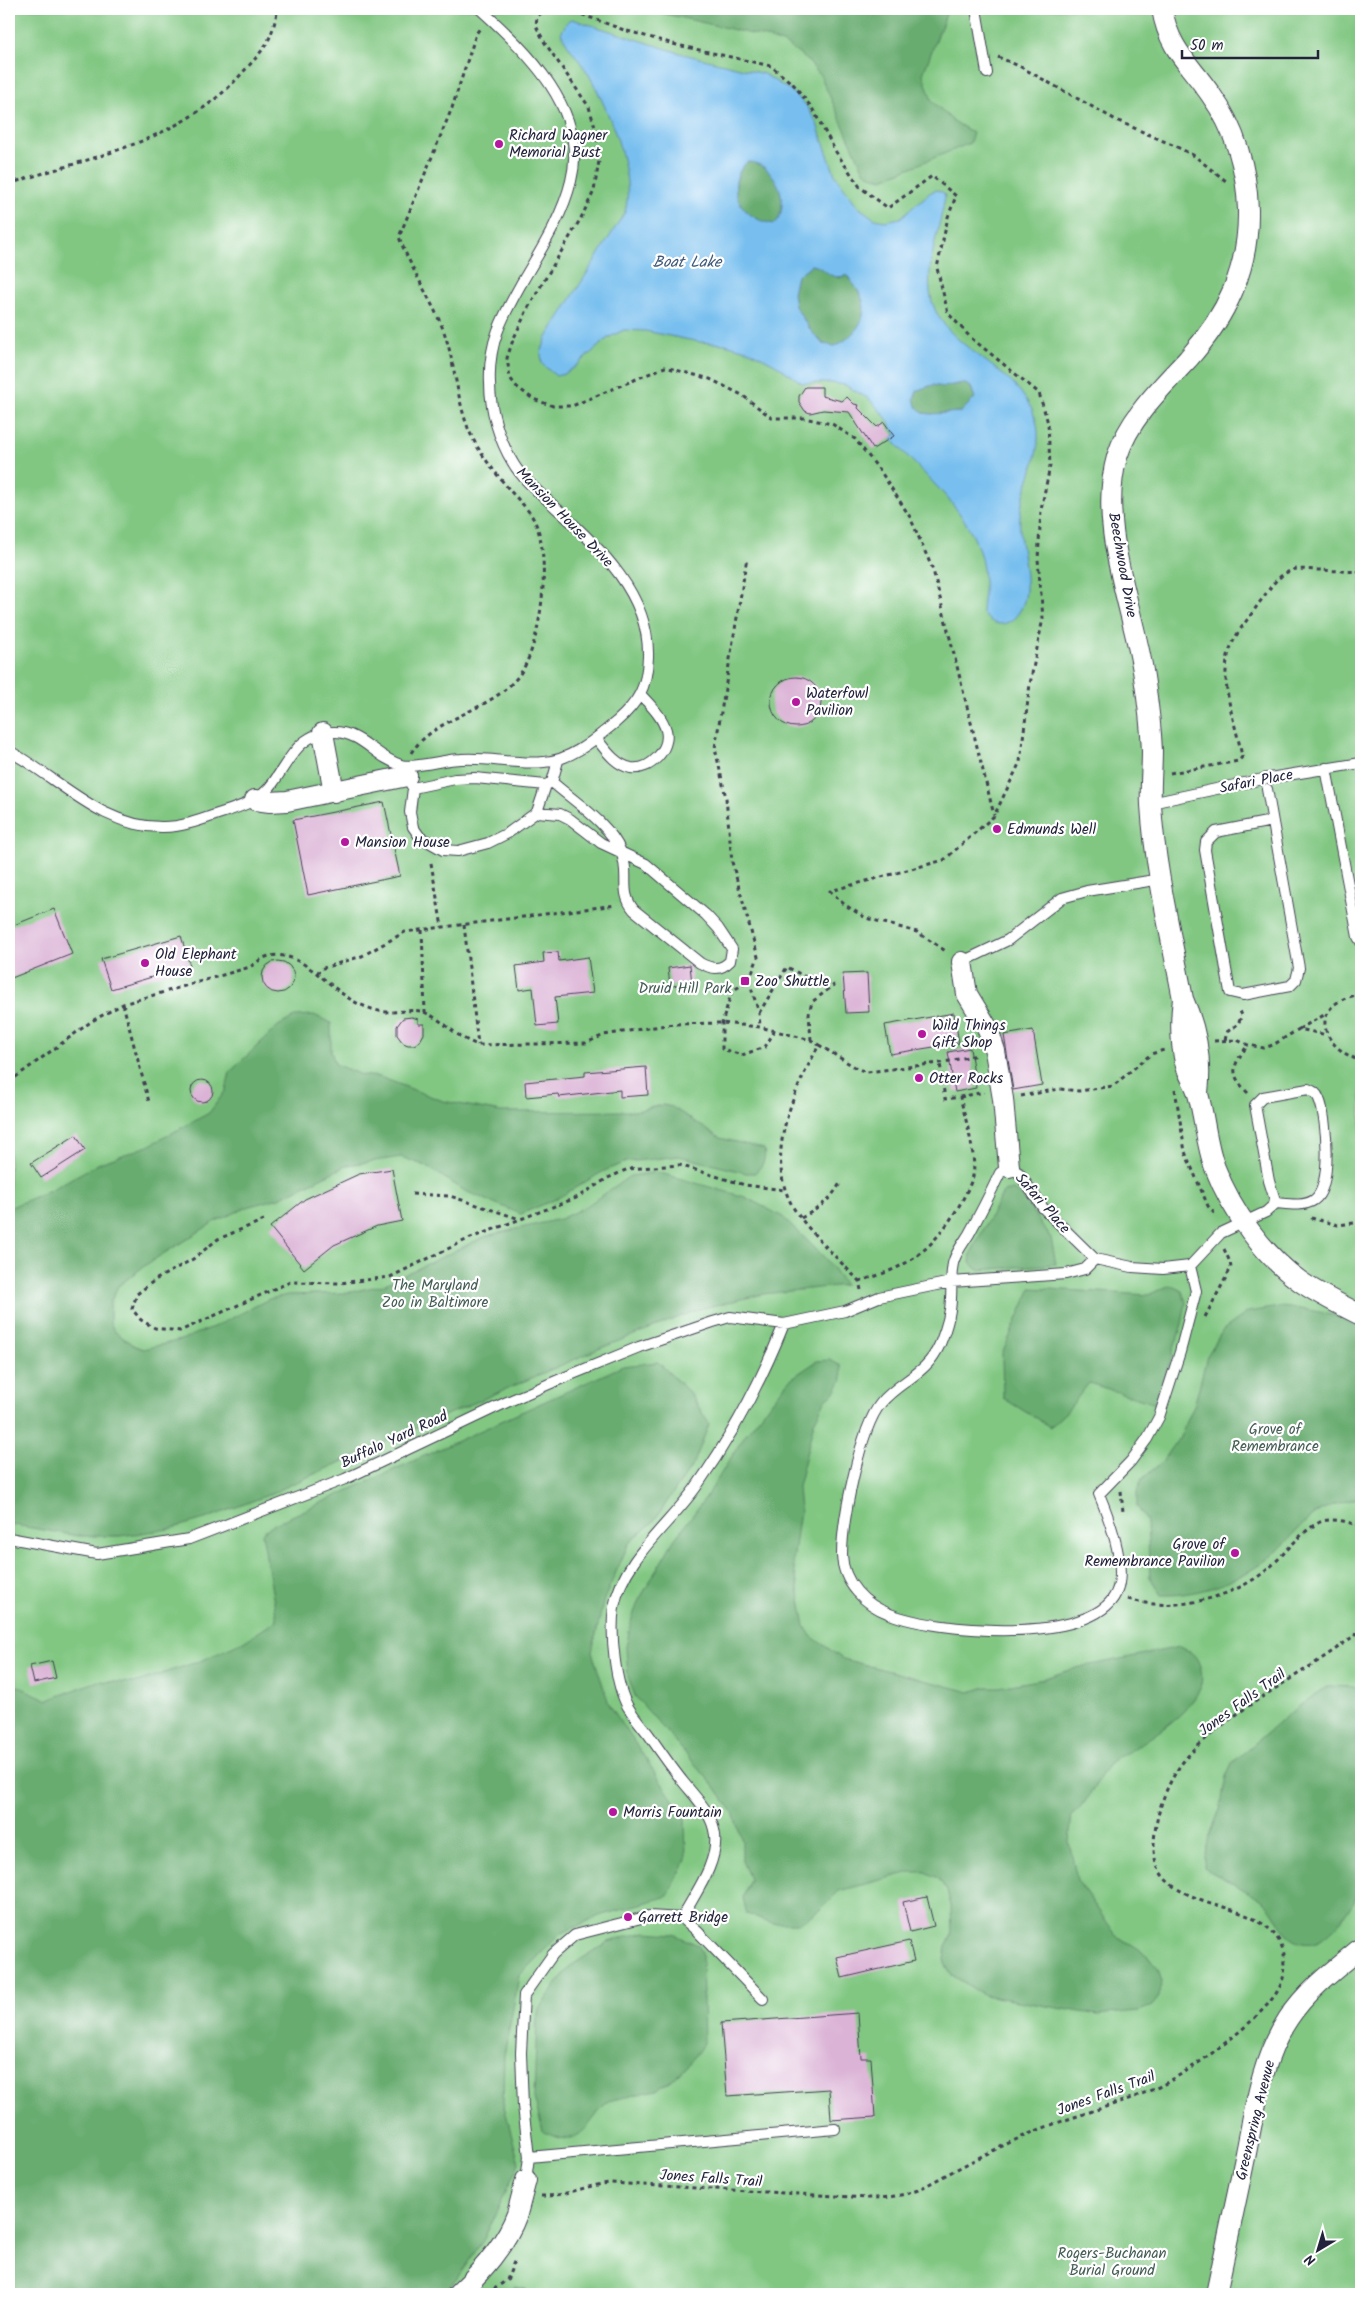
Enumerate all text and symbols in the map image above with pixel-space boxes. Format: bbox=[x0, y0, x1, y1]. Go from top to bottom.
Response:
scale bar bbox=[1182, 28, 1319, 60]
text: 50 m bbox=[1190, 34, 1224, 58]
place label: Richard Wagner Memorial Bust bbox=[509, 124, 608, 165]
marker: Richard Wagner Memorial Bust bbox=[493, 138, 505, 150]
water label: Boat Lake bbox=[653, 250, 723, 275]
street label: Mansion House Drive bbox=[510, 462, 619, 574]
street label: Beechwood Drive bbox=[1101, 511, 1143, 620]
place label: Waterfowl Pavilion bbox=[806, 682, 869, 723]
marker: Waterfowl Pavilion bbox=[790, 696, 802, 708]
street label: Safari Place bbox=[1217, 763, 1295, 801]
place label: Edmunds Well bbox=[1007, 818, 1096, 842]
marker: Edmunds Well bbox=[991, 823, 1003, 835]
place label: Mansion House bbox=[355, 831, 450, 855]
marker: Mansion House bbox=[339, 836, 351, 848]
place label: Old Elephant House bbox=[155, 943, 237, 984]
marker: Old Elephant House bbox=[139, 957, 151, 969]
place label: Zoo Shuttle bbox=[755, 970, 829, 994]
marker: Zoo Shuttle bbox=[739, 975, 751, 987]
park label: Druid Hill Park bbox=[638, 977, 733, 1001]
place label: Wild Things Gift Shop bbox=[932, 1014, 1006, 1055]
marker: Wild Things Gift Shop bbox=[916, 1028, 928, 1040]
place label: Otter Rocks bbox=[929, 1067, 1004, 1091]
marker: Otter Rocks bbox=[913, 1072, 925, 1084]
street label: Safari Place bbox=[1009, 1168, 1076, 1240]
park label: The Maryland Zoo in Baltimore bbox=[382, 1274, 489, 1315]
street label: Buffalo Yard Road bbox=[337, 1404, 452, 1475]
park label: Grove of Remembrance bbox=[1231, 1418, 1319, 1459]
place label: Grove of Remembrance Pavilion bbox=[1084, 1533, 1226, 1574]
marker: Grove of Remembrance Pavilion bbox=[1229, 1547, 1241, 1559]
street label: Jones Falls Trail bbox=[1194, 1663, 1292, 1743]
place label: Morris Fountain bbox=[623, 1801, 722, 1825]
marker: Morris Fountain bbox=[607, 1806, 619, 1818]
place label: Garrett Bridge bbox=[638, 1906, 728, 1930]
marker: Garrett Bridge bbox=[622, 1911, 634, 1923]
street label: Greenspring Avenue bbox=[1229, 2057, 1283, 2183]
street label: Jones Falls Trail bbox=[1054, 2065, 1159, 2123]
street label: Jones Falls Trail bbox=[659, 2163, 763, 2195]
north arrow bbox=[1292, 2226, 1342, 2276]
park label: Rogers-Buchanan Burial Ground bbox=[1057, 2242, 1167, 2283]
text: N bbox=[1300, 2248, 1321, 2271]

